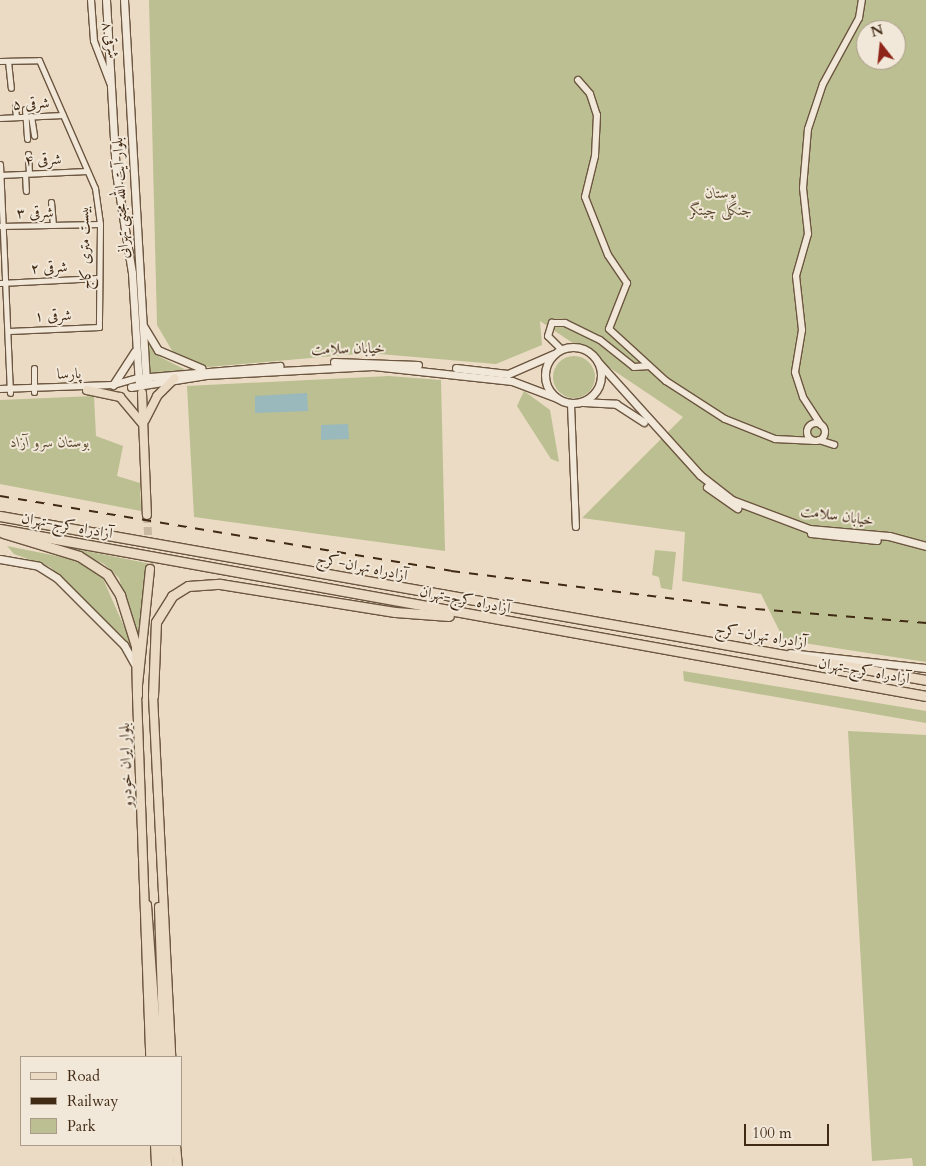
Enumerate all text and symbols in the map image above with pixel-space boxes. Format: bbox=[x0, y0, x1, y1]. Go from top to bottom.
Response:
street label: ۸ شرقی bbox=[97, 20, 123, 60]
north arrow bbox=[856, 20, 906, 70]
text: N bbox=[869, 20, 885, 42]
street label: ۵ شرقی bbox=[12, 94, 50, 114]
street label: بلوار آیت الله مجتبی تهرانی bbox=[109, 137, 133, 259]
street label: ۴ شرقی bbox=[24, 150, 62, 170]
park label: بوستان جنگلی چیتگر bbox=[690, 184, 752, 219]
street label: ۳ شرقی bbox=[16, 204, 54, 222]
street label: بیست متری کاج bbox=[75, 206, 95, 290]
street label: ۲ شرقی bbox=[30, 258, 68, 278]
street label: ۱ شرقی bbox=[34, 306, 72, 326]
street label: خیابان سلامت bbox=[311, 339, 385, 359]
street label: پارسا bbox=[57, 365, 81, 383]
park label: بوستان سرو آزاد bbox=[10, 434, 90, 452]
street label: خیابان سلامت bbox=[799, 502, 875, 530]
street label: آزادراه کرج-تهران bbox=[20, 509, 114, 543]
street label: آزادراه تهران-کرج bbox=[315, 549, 409, 585]
street label: آزادراه کرج-تهران bbox=[418, 582, 512, 618]
street label: آزادراه تهران-کرج bbox=[714, 620, 808, 652]
street label: آزادراه کرج-تهران bbox=[817, 654, 911, 688]
street label: بلوار ایران خودرو bbox=[116, 722, 136, 808]
legend bbox=[20, 1056, 182, 1146]
text: Road bbox=[67, 1066, 100, 1086]
text: Railway bbox=[67, 1091, 118, 1111]
scale bar bbox=[746, 1114, 831, 1146]
text: Park bbox=[67, 1116, 96, 1136]
text: 100 m bbox=[752, 1123, 792, 1143]

